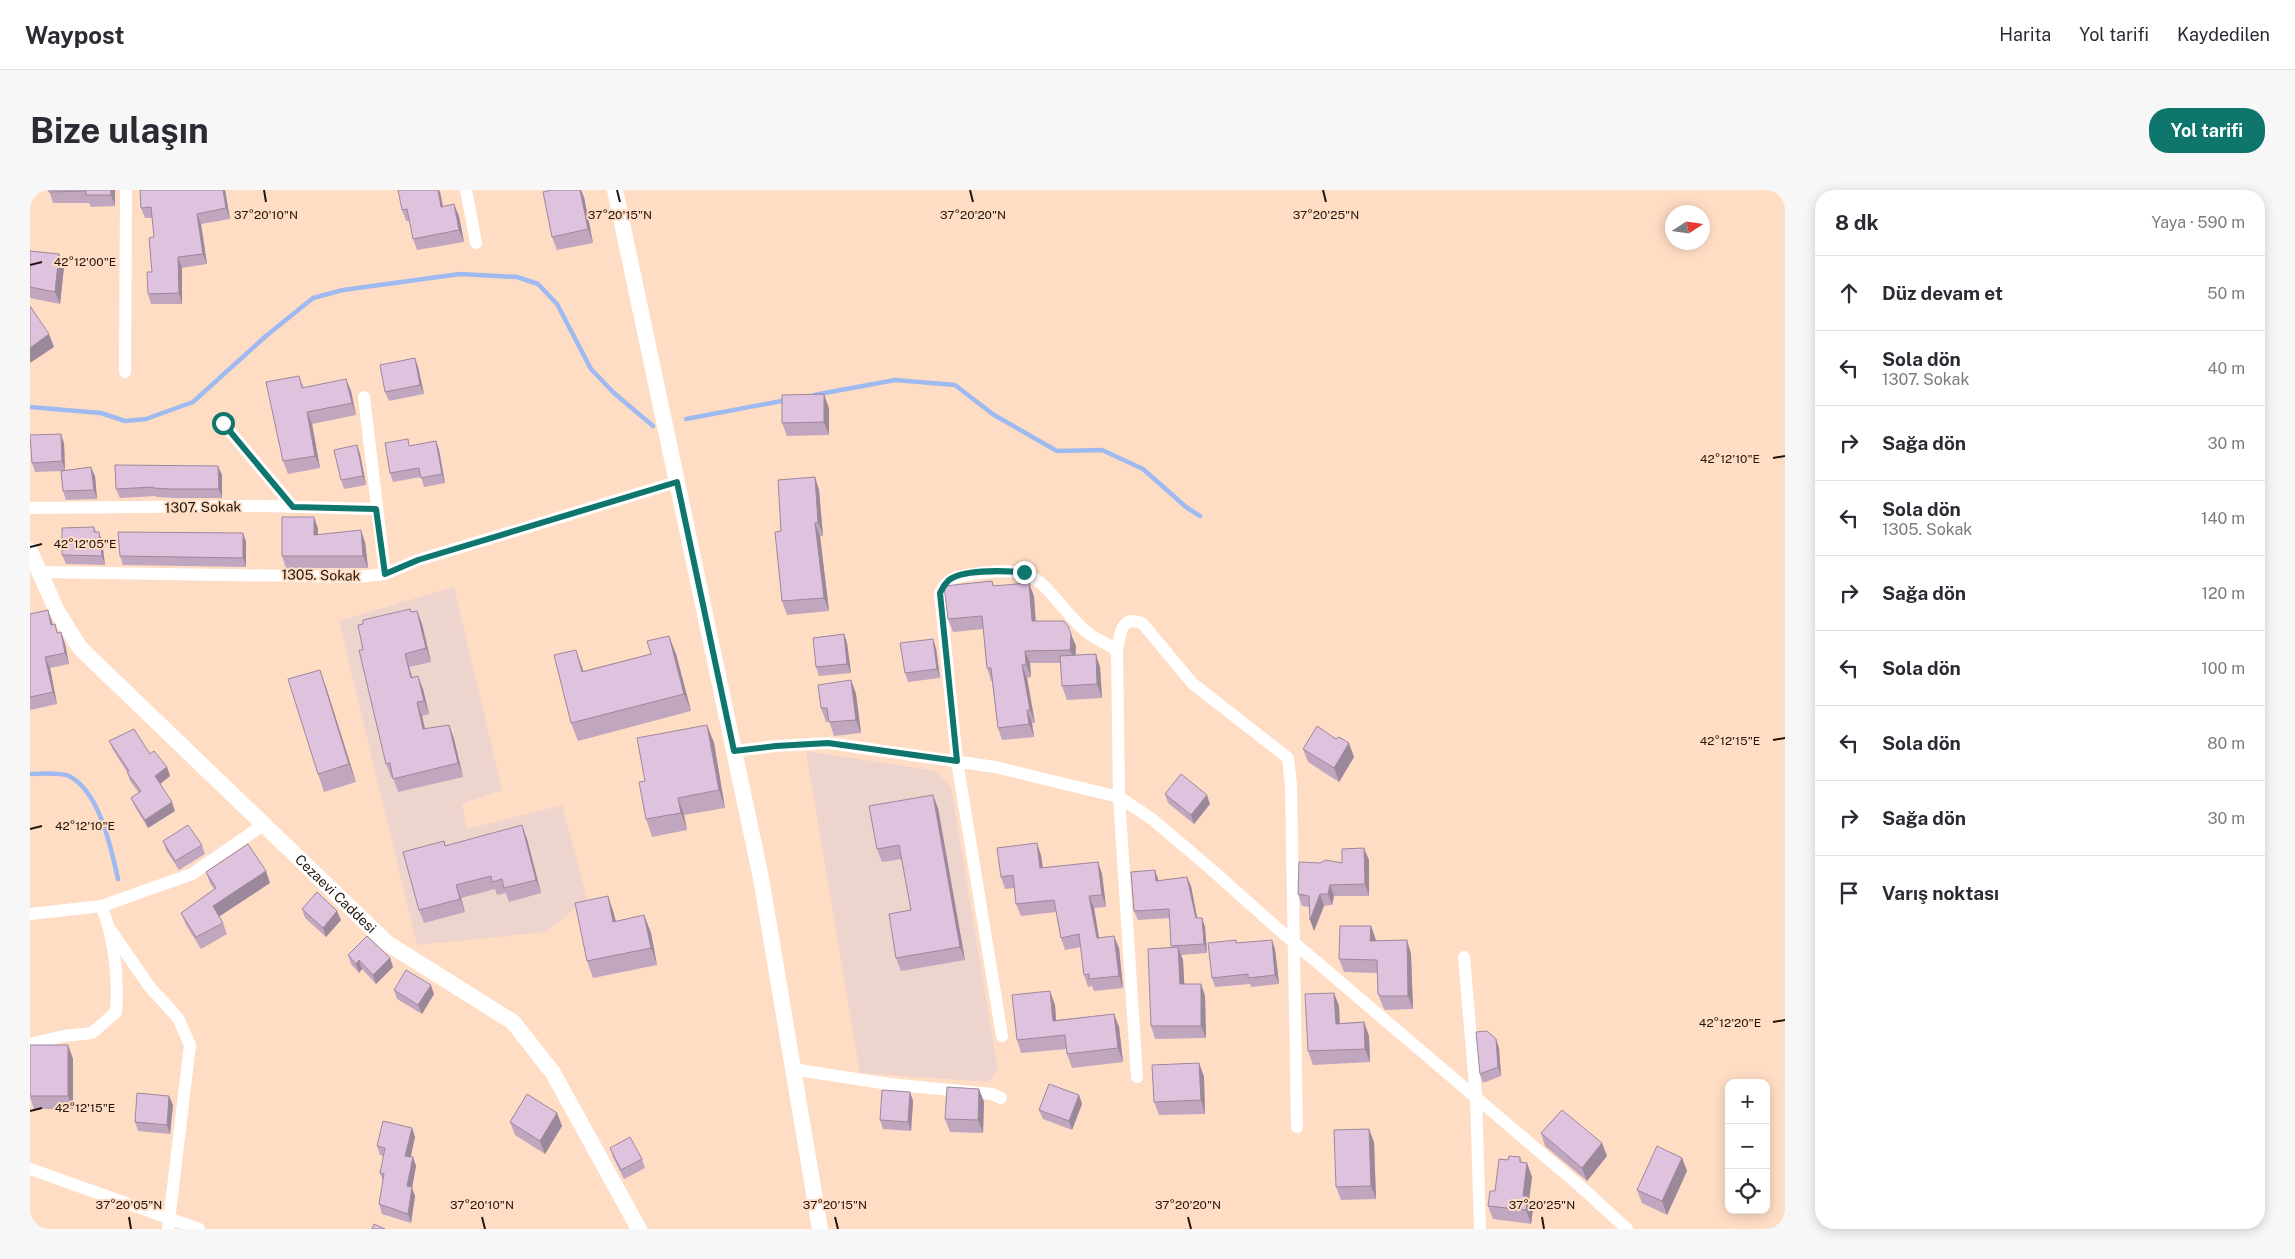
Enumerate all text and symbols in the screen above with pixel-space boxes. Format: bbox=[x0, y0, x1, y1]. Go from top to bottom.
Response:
text: Waypost bbox=[25, 21, 125, 49]
text: Harita bbox=[1999, 24, 2051, 45]
text: Yol tarifi bbox=[2079, 24, 2149, 45]
text: Kaydedilen bbox=[2177, 24, 2270, 45]
button: Yol tarifi bbox=[2149, 108, 2265, 153]
text: Bize ulaşın bbox=[30, 110, 209, 151]
north arrow bbox=[1665, 205, 1710, 250]
text: 37°20'10"N bbox=[234, 208, 298, 222]
text: 37°20'15"N bbox=[588, 208, 652, 222]
text: 37°20'20"N bbox=[940, 208, 1006, 222]
text: 37°20'25"N bbox=[1293, 208, 1359, 222]
text: 8 dk bbox=[1835, 210, 1879, 235]
text: Yaya · 590 m bbox=[2152, 213, 2245, 232]
text: 42°12'00"E bbox=[54, 255, 116, 269]
icon: ahead bbox=[1835, 279, 1863, 307]
text: Düz devam et bbox=[1882, 282, 2003, 304]
text: 50 m bbox=[2207, 284, 2245, 303]
text: Sola dön bbox=[1882, 348, 1961, 370]
icon: left bbox=[1835, 354, 1863, 382]
text: 40 m bbox=[2207, 359, 2245, 378]
text: 1307. Sokak bbox=[1882, 370, 1969, 389]
route start bbox=[212, 412, 235, 435]
icon: right bbox=[1835, 429, 1863, 457]
text: Sağa dön bbox=[1882, 432, 1966, 454]
text: 30 m bbox=[2208, 434, 2245, 453]
text: 42°12'10"E bbox=[1700, 452, 1760, 466]
street label: 1307. Sokak bbox=[165, 498, 242, 516]
text: Sola dön bbox=[1882, 498, 1961, 520]
icon: left bbox=[1835, 504, 1863, 532]
text: 140 m bbox=[2201, 509, 2245, 528]
text: 1305. Sokak bbox=[1882, 520, 1972, 539]
text: 42°12'05"E bbox=[54, 537, 116, 551]
route end bbox=[1013, 561, 1036, 584]
street label: 1305. Sokak bbox=[281, 566, 361, 584]
icon: right bbox=[1835, 579, 1863, 607]
text: Sağa dön bbox=[1882, 582, 1966, 604]
text: 120 m bbox=[2201, 584, 2245, 603]
icon: left bbox=[1835, 654, 1863, 682]
text: Sola dön bbox=[1882, 657, 1961, 679]
text: 100 m bbox=[2201, 659, 2245, 678]
icon: left bbox=[1835, 729, 1863, 757]
text: Sola dön bbox=[1882, 732, 1961, 754]
text: 42°12'15"E bbox=[1700, 734, 1760, 748]
text: 80 m bbox=[2207, 734, 2245, 753]
icon: right bbox=[1835, 804, 1863, 832]
text: Sağa dön bbox=[1882, 807, 1966, 829]
text: 30 m bbox=[2208, 809, 2245, 828]
text: 42°12'10"E bbox=[55, 819, 115, 833]
street label: Cezaevi Caddesi bbox=[292, 851, 379, 936]
icon: arrive bbox=[1835, 879, 1863, 907]
text: Varış noktası bbox=[1882, 882, 1999, 904]
text: 42°12'20"E bbox=[1699, 1016, 1761, 1030]
map controls bbox=[1725, 1079, 1770, 1214]
button: + bbox=[1725, 1079, 1770, 1124]
text: 42°12'15"E bbox=[55, 1101, 115, 1115]
button: − bbox=[1725, 1124, 1770, 1169]
button: locate bbox=[1725, 1169, 1770, 1214]
text: 37°20'05"N bbox=[96, 1198, 162, 1212]
text: 37°20'10"N bbox=[450, 1198, 514, 1212]
text: 37°20'15"N bbox=[803, 1198, 867, 1212]
text: 37°20'20"N bbox=[1155, 1198, 1221, 1212]
text: 37°20'25"N bbox=[1509, 1198, 1575, 1212]

